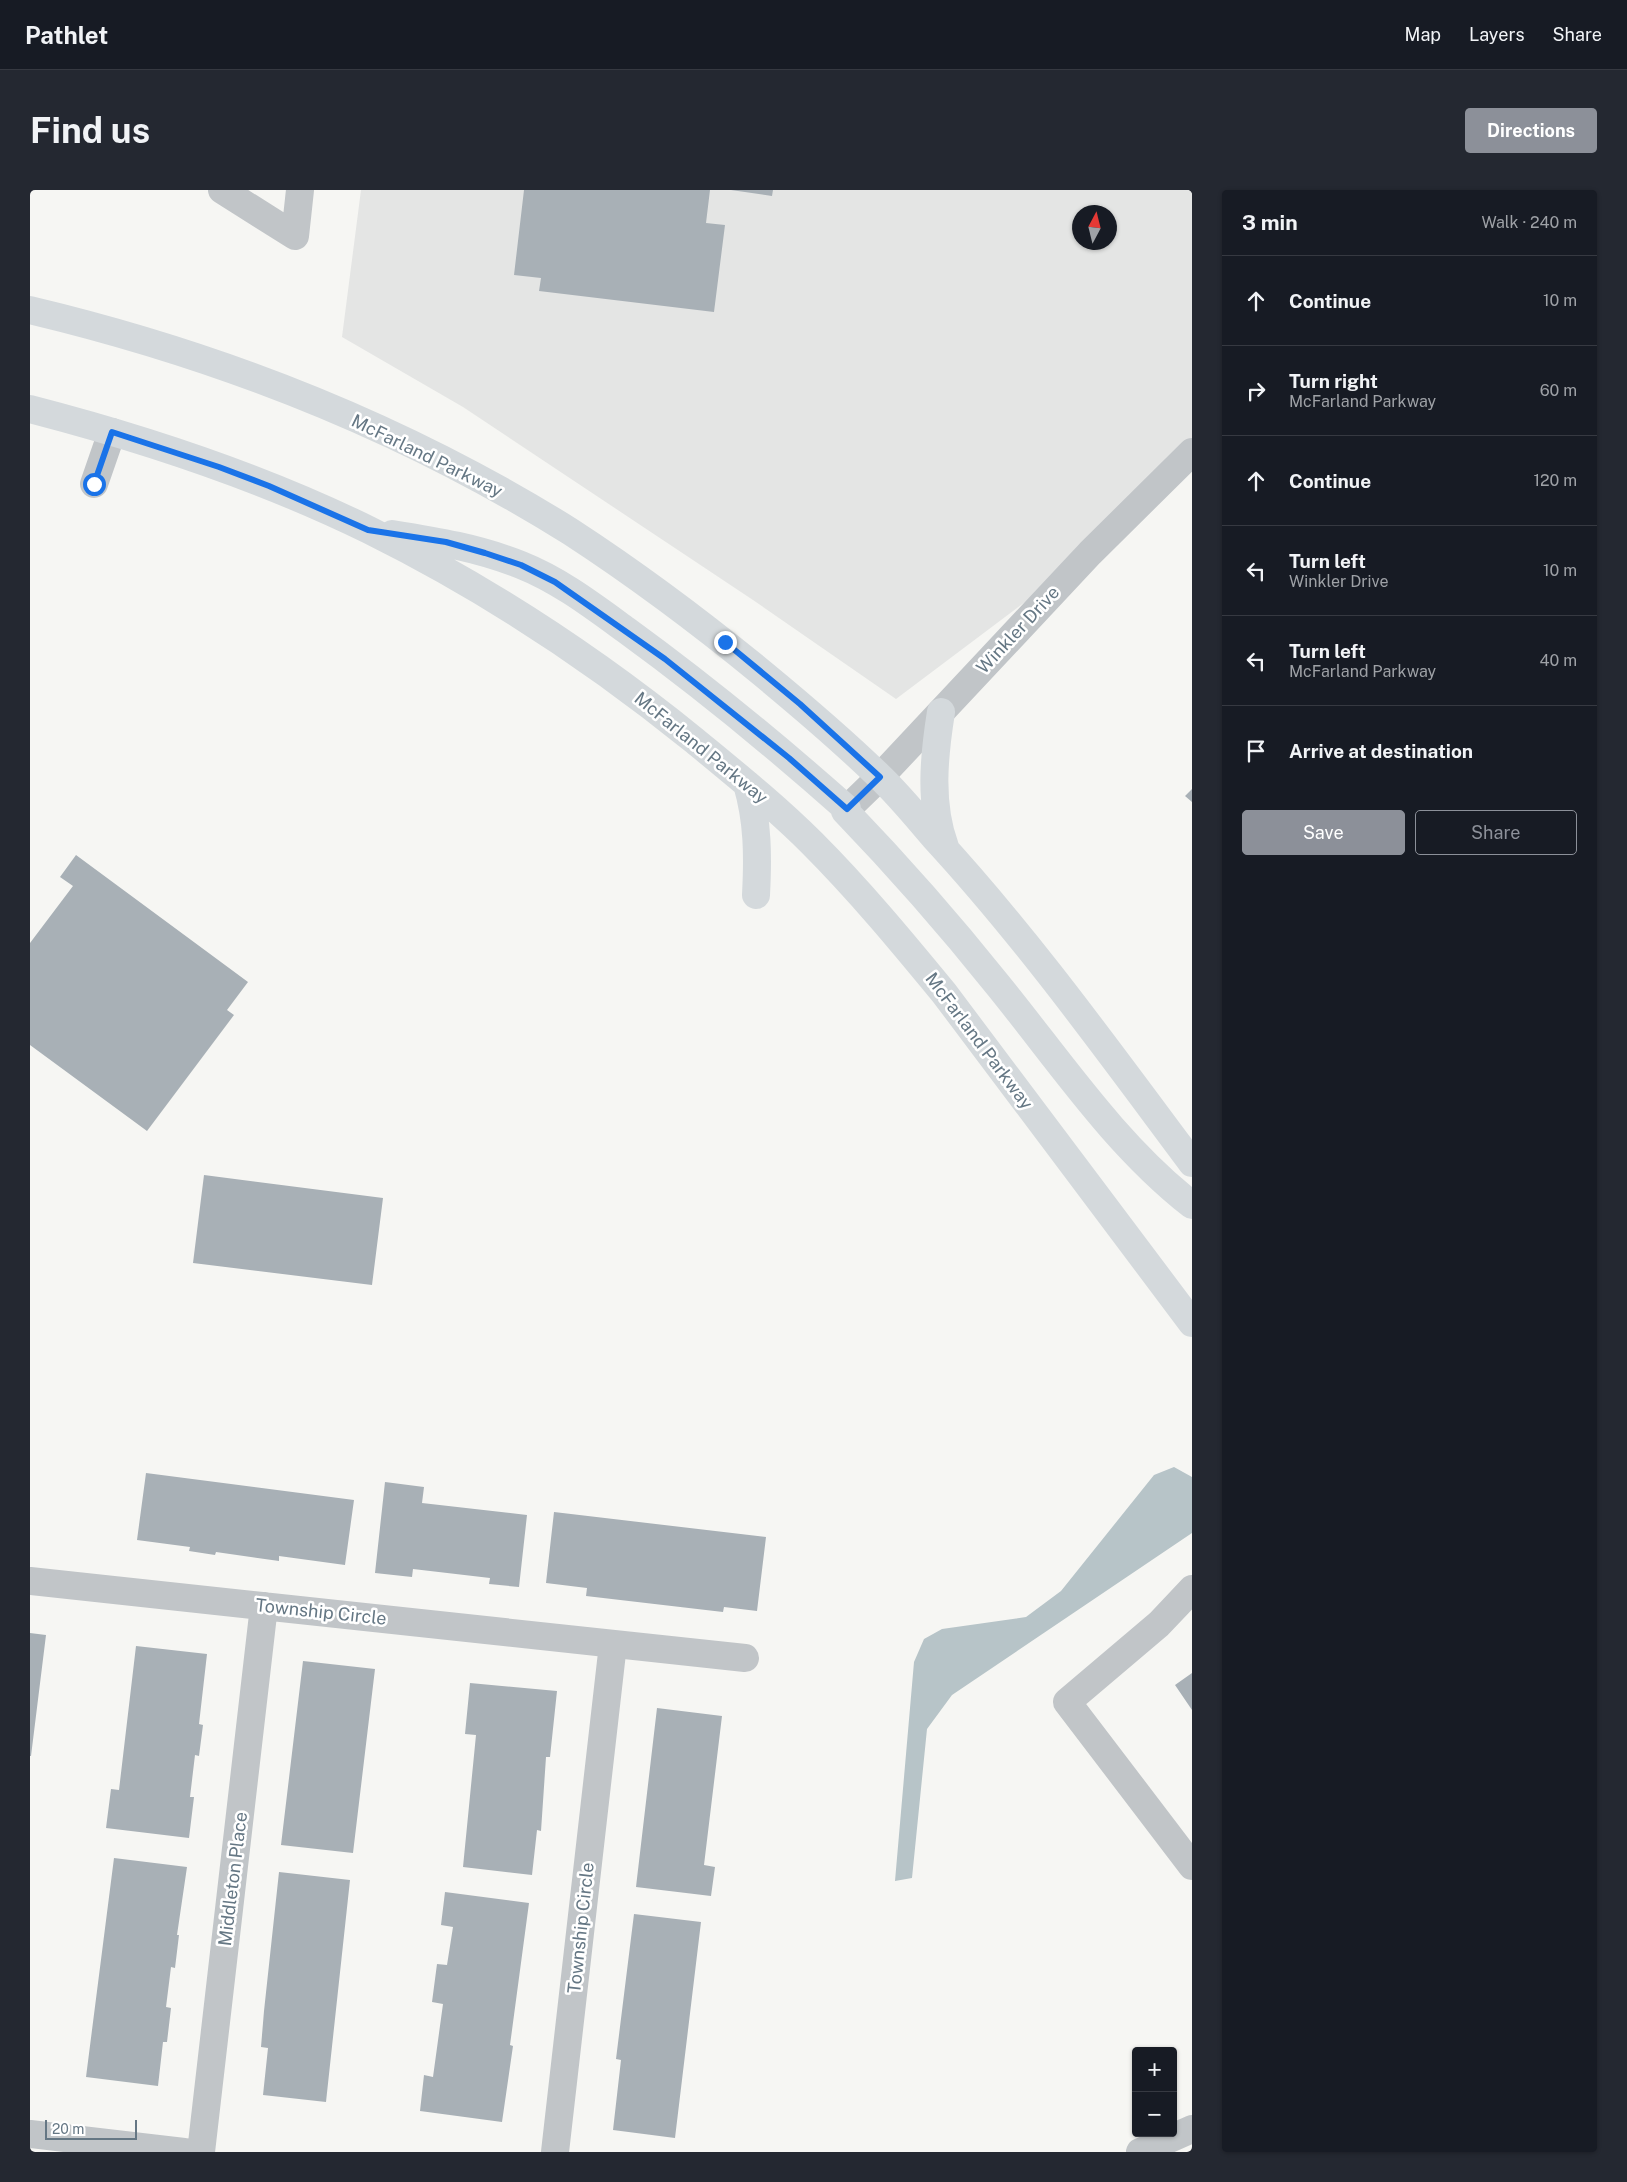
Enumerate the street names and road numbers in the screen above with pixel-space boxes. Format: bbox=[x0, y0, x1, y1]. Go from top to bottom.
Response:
street label: McFarland Parkway bbox=[348, 410, 507, 501]
street label: Winkler Drive bbox=[972, 582, 1063, 678]
street label: McFarland Parkway bbox=[630, 687, 773, 808]
street label: McFarland Parkway bbox=[921, 968, 1038, 1113]
street label: Township Circle bbox=[255, 1594, 388, 1629]
street label: Middleton Place bbox=[214, 1811, 251, 1947]
street label: Township Circle bbox=[563, 1861, 598, 1994]

